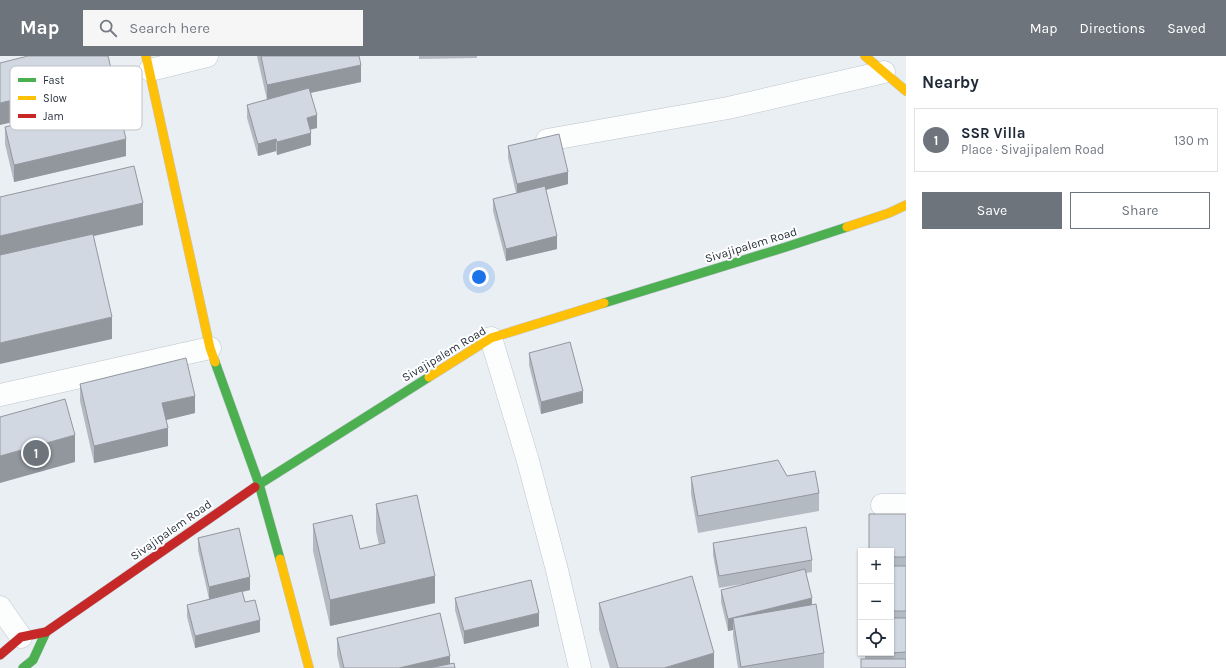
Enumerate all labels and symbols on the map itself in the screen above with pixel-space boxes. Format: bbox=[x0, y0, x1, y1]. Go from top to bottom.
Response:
legend bbox=[10, 66, 142, 130]
text: Fast bbox=[43, 74, 64, 87]
text: Slow bbox=[43, 92, 67, 105]
text: Jam bbox=[43, 110, 64, 123]
street label: Sivajipalem Road bbox=[703, 224, 799, 266]
your location bbox=[469, 267, 489, 287]
street label: Sivajipalem Road bbox=[399, 323, 489, 385]
pin: 1 bbox=[23, 438, 49, 468]
street label: Sivajipalem Road bbox=[128, 497, 214, 563]

